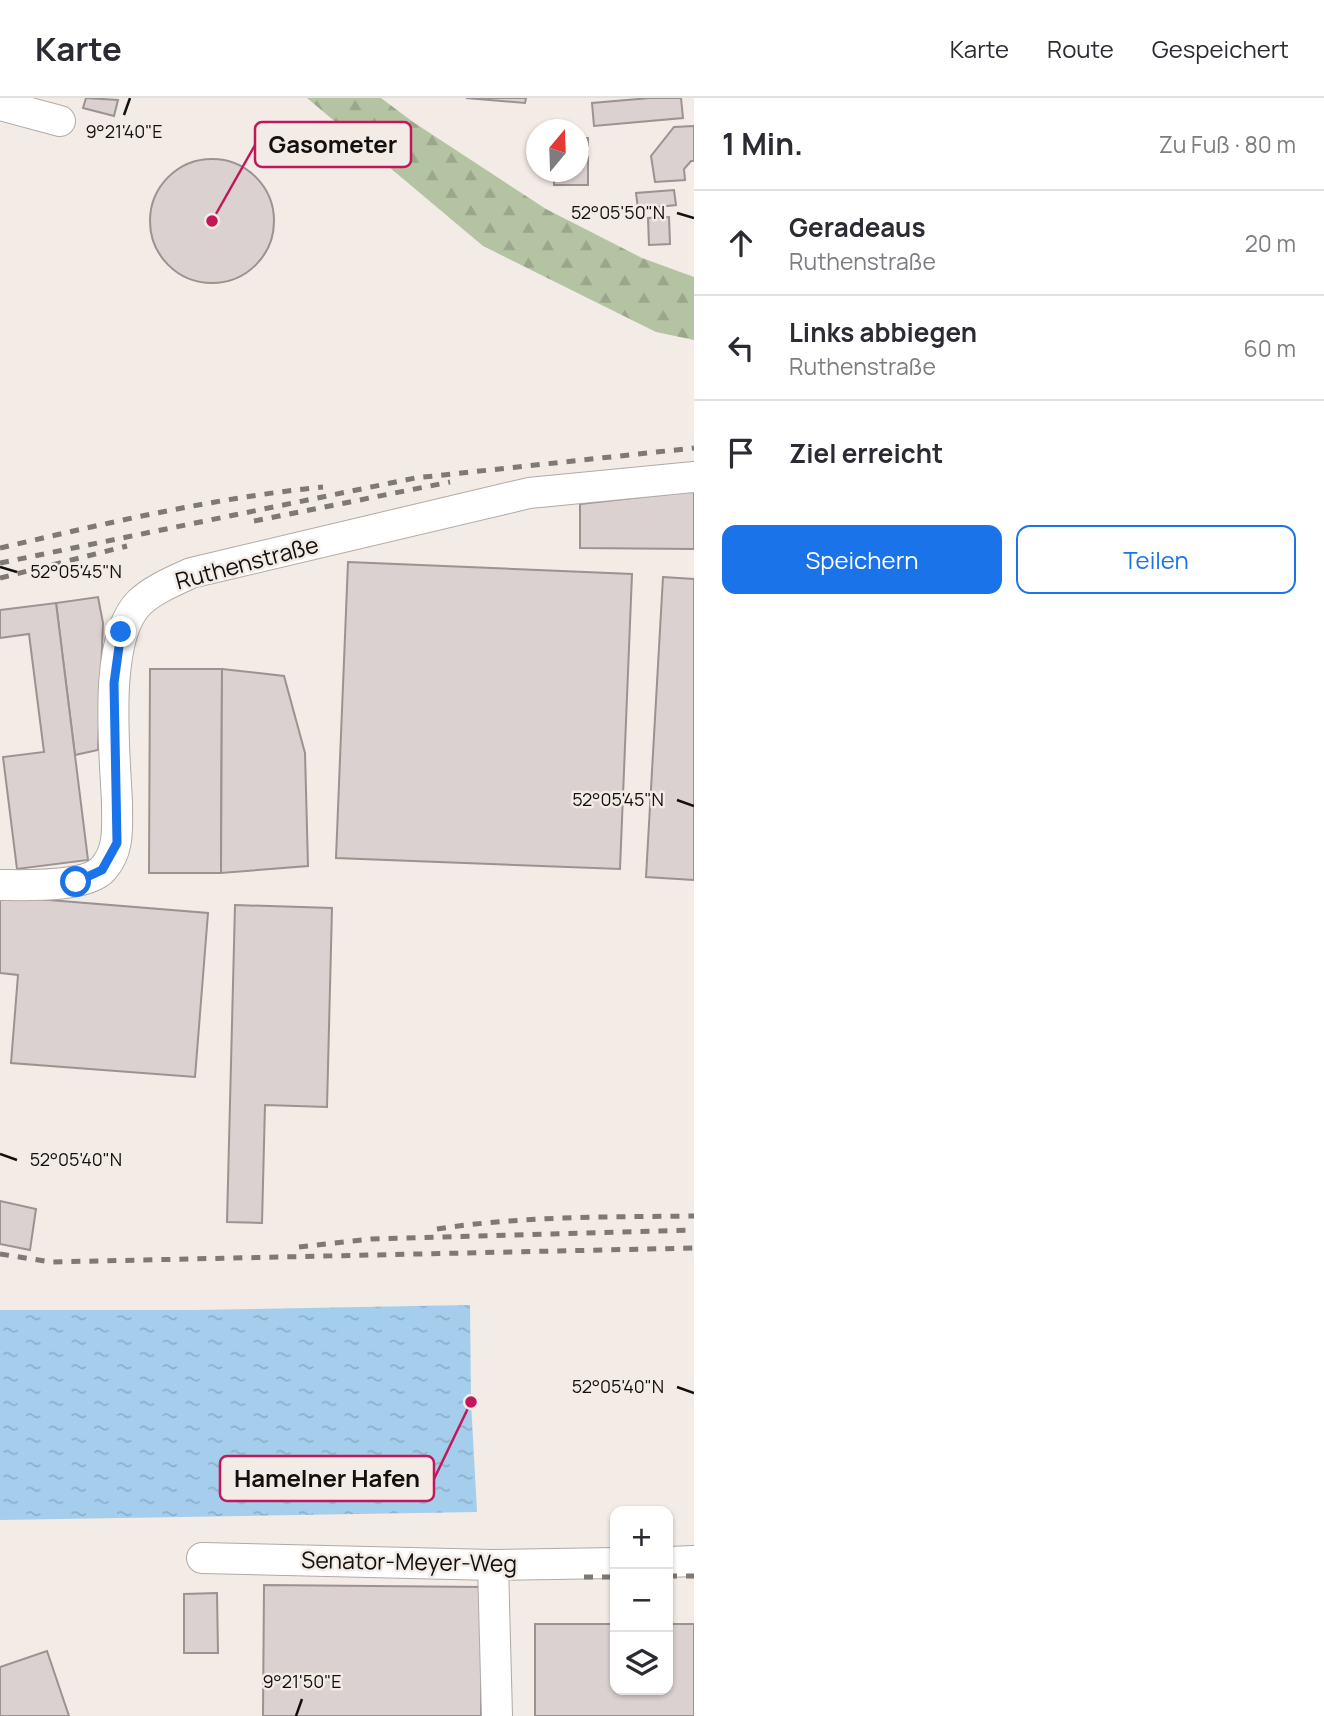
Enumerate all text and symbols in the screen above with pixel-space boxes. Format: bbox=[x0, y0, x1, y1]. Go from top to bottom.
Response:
text: Karte bbox=[35, 26, 122, 71]
text: Karte bbox=[950, 32, 1009, 65]
text: Route bbox=[1047, 32, 1114, 65]
text: Gespeichert bbox=[1152, 32, 1289, 65]
text: 9°21'40"E bbox=[85, 119, 163, 143]
north arrow bbox=[526, 119, 589, 182]
callout: Gasometer bbox=[255, 122, 411, 167]
text: 1 Min. bbox=[722, 123, 803, 164]
text: Gasometer bbox=[269, 127, 397, 160]
text: Zu Fuß · 80 m bbox=[1159, 128, 1296, 160]
text: 52°05'50"N bbox=[571, 200, 665, 224]
text: Geradeaus bbox=[789, 209, 925, 245]
icon: ahead bbox=[722, 224, 760, 262]
text: 20 m bbox=[1245, 227, 1296, 259]
text: Ruthenstraße bbox=[789, 245, 936, 277]
text: Links abbiegen bbox=[789, 314, 977, 350]
icon: left bbox=[722, 329, 760, 367]
text: 60 m bbox=[1244, 332, 1296, 364]
text: Ruthenstraße bbox=[789, 350, 936, 382]
icon: arrive bbox=[722, 434, 760, 472]
text: Ziel erreicht bbox=[789, 435, 943, 471]
button: Speichern bbox=[722, 525, 1002, 594]
button: Teilen bbox=[1016, 525, 1296, 594]
street label: Ruthenstraße bbox=[172, 528, 322, 596]
text: 52°05'45"N bbox=[30, 559, 122, 583]
route end bbox=[105, 616, 136, 647]
text: 52°05'45"N bbox=[572, 787, 664, 811]
route start bbox=[60, 866, 91, 897]
text: 52°05'40"N bbox=[30, 1147, 122, 1171]
text: 52°05'40"N bbox=[572, 1374, 664, 1398]
callout: Hamelner Hafen bbox=[220, 1456, 434, 1501]
text: Hamelner Hafen bbox=[234, 1461, 420, 1494]
map controls bbox=[610, 1506, 673, 1695]
button: + bbox=[610, 1506, 673, 1569]
street label: Senator-Meyer-Weg bbox=[301, 1543, 517, 1579]
button: − bbox=[610, 1569, 673, 1632]
button: layers bbox=[610, 1632, 673, 1695]
text: 9°21'50"E bbox=[262, 1669, 342, 1693]

